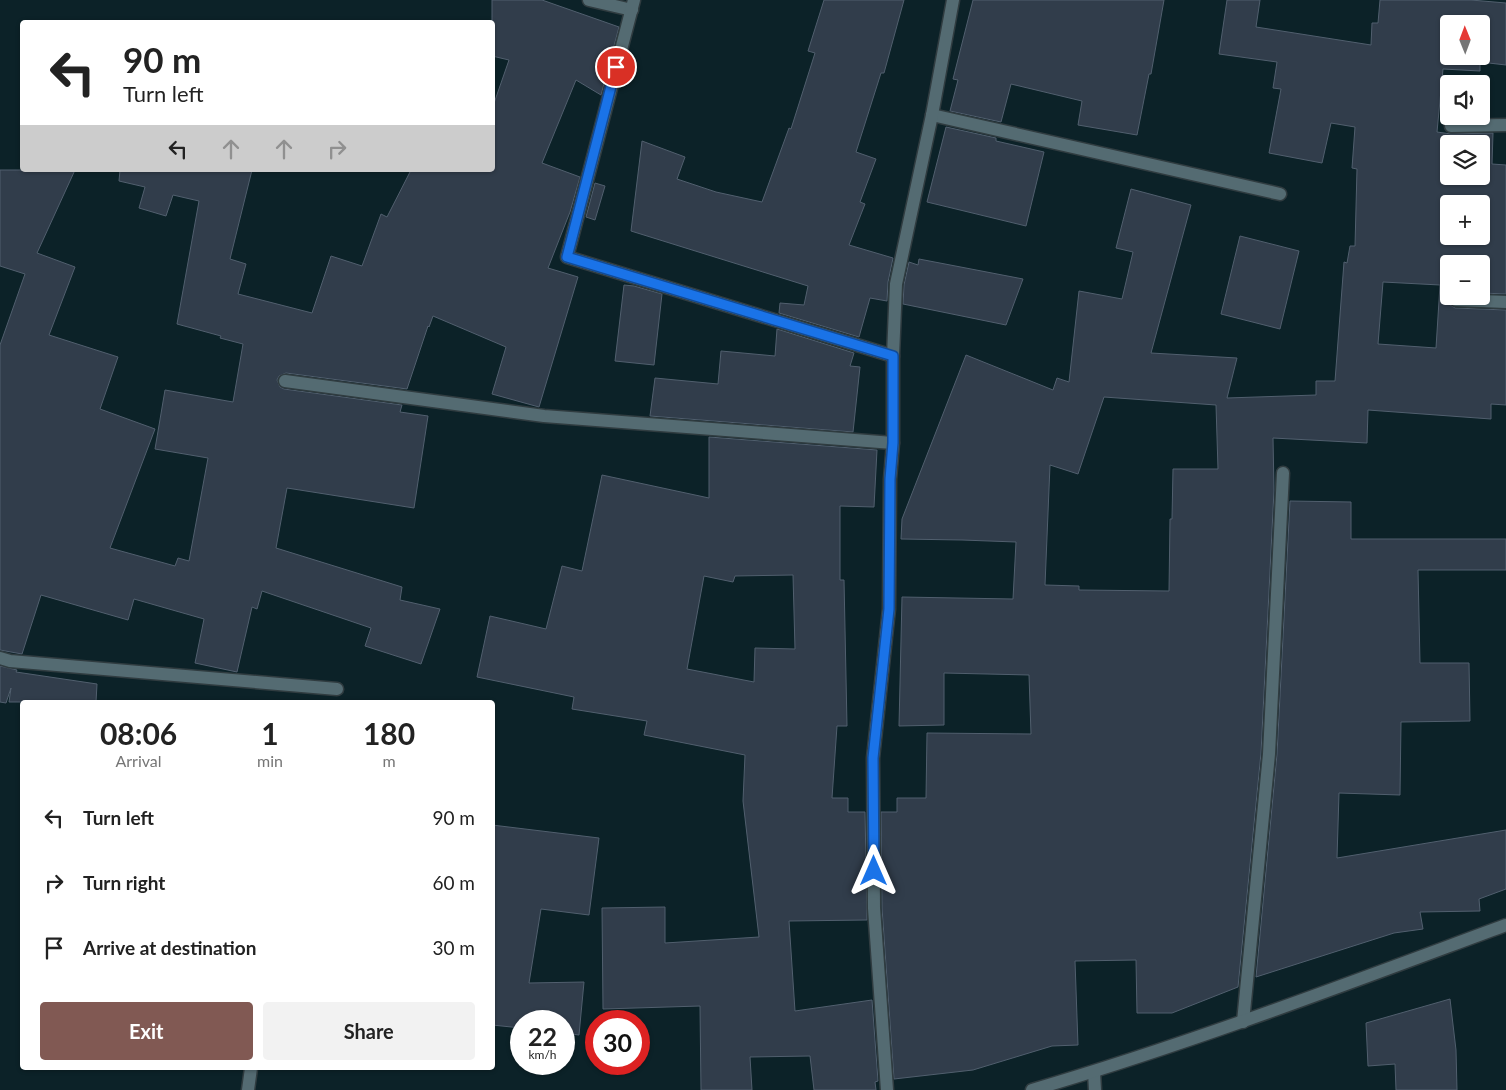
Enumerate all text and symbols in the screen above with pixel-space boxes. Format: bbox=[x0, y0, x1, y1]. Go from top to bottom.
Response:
north arrow bbox=[1440, 15, 1490, 65]
map controls bbox=[1440, 15, 1490, 305]
text: 90 m bbox=[123, 38, 201, 80]
icon: left bbox=[40, 40, 105, 105]
pin bbox=[595, 46, 637, 88]
icon: arrive bbox=[602, 53, 630, 81]
button: sound bbox=[1440, 75, 1490, 125]
text: Turn left bbox=[123, 80, 204, 107]
icon: left bbox=[164, 135, 192, 163]
icon: ahead bbox=[217, 135, 245, 163]
icon: ahead bbox=[270, 135, 298, 163]
icon: right bbox=[323, 135, 351, 163]
button: layers bbox=[1440, 135, 1490, 185]
button: + bbox=[1440, 195, 1490, 245]
button: − bbox=[1440, 255, 1490, 305]
text: 08:06 bbox=[100, 715, 177, 751]
text: 1 bbox=[261, 715, 279, 751]
text: 180 bbox=[363, 715, 415, 751]
text: Arrival bbox=[115, 751, 162, 770]
text: min bbox=[257, 751, 283, 770]
text: m bbox=[382, 751, 396, 770]
icon: left bbox=[40, 804, 68, 832]
text: Turn left bbox=[83, 806, 154, 829]
text: 90 m bbox=[432, 806, 475, 829]
position arrow bbox=[847, 844, 899, 896]
icon: right bbox=[40, 869, 68, 897]
text: Turn right bbox=[83, 871, 165, 894]
text: 60 m bbox=[432, 871, 475, 894]
icon: arrive bbox=[40, 934, 68, 962]
text: Arrive at destination bbox=[83, 936, 256, 959]
text: 30 m bbox=[432, 936, 475, 959]
button: Exit bbox=[40, 1002, 253, 1060]
button: Share bbox=[263, 1002, 475, 1060]
speed limit sign: 30 bbox=[585, 1010, 650, 1075]
text: 22 bbox=[528, 1021, 557, 1051]
text: km/h bbox=[528, 1047, 557, 1062]

